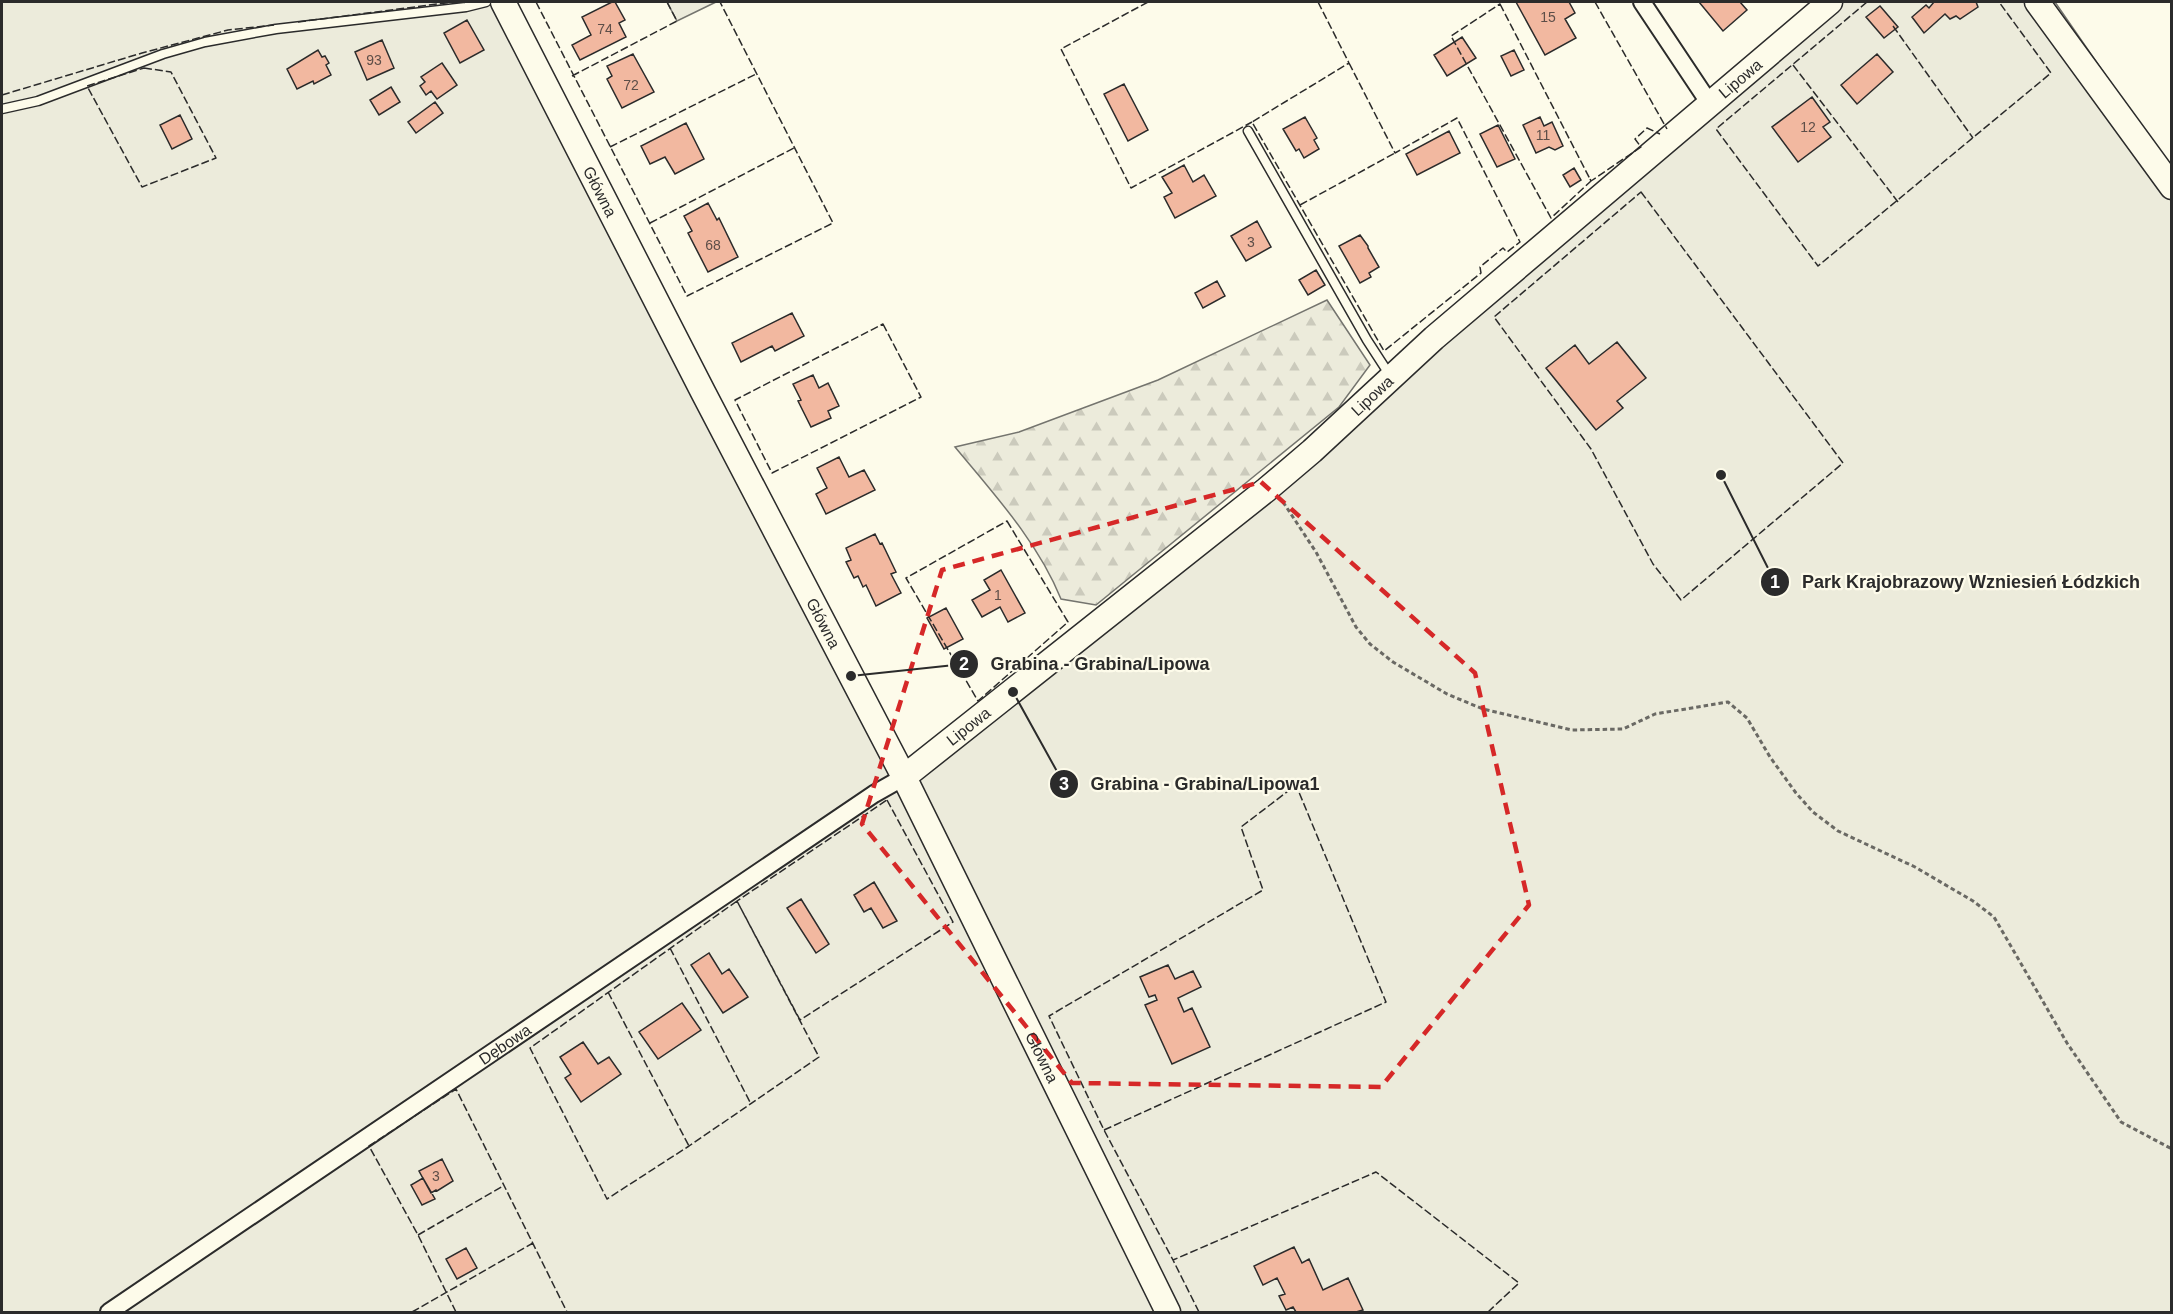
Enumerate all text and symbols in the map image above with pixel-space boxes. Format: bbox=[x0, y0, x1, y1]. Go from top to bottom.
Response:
house number: 15 bbox=[1540, 9, 1556, 25]
house number: 74 bbox=[597, 21, 613, 37]
house number: 93 bbox=[366, 52, 382, 68]
street label: Lipowa bbox=[1715, 55, 1765, 101]
house number: 72 bbox=[623, 77, 639, 93]
house number: 12 bbox=[1800, 119, 1816, 135]
house number: 11 bbox=[1536, 127, 1550, 143]
street label: Główna bbox=[580, 163, 620, 220]
house number: 3 bbox=[1247, 234, 1255, 250]
house number: 68 bbox=[705, 237, 721, 253]
street label: Lipowa bbox=[1348, 372, 1396, 419]
callout: Park Krajobrazowy Wzniesień Łódzkich bbox=[1760, 564, 2152, 600]
text: 1 bbox=[1770, 572, 1780, 592]
text: Park Krajobrazowy Wzniesień Łódzkich bbox=[1802, 572, 2140, 592]
house number: 1 bbox=[994, 587, 1002, 603]
street label: Główna bbox=[804, 595, 844, 651]
callout: Grabina - Grabina/Lipowa bbox=[949, 646, 1222, 682]
text: 2 bbox=[959, 654, 969, 674]
text: Grabina - Grabina/Lipowa bbox=[990, 654, 1210, 674]
street label: Lipowa bbox=[943, 704, 993, 748]
callout: Grabina - Grabina/Lipowa1 bbox=[1049, 766, 1332, 802]
text: 3 bbox=[1059, 774, 1069, 794]
text: Grabina - Grabina/Lipowa1 bbox=[1090, 774, 1320, 794]
street label: Dębowa bbox=[476, 1020, 534, 1068]
street label: Główna bbox=[1023, 1029, 1062, 1085]
house number: 3 bbox=[432, 1168, 440, 1184]

